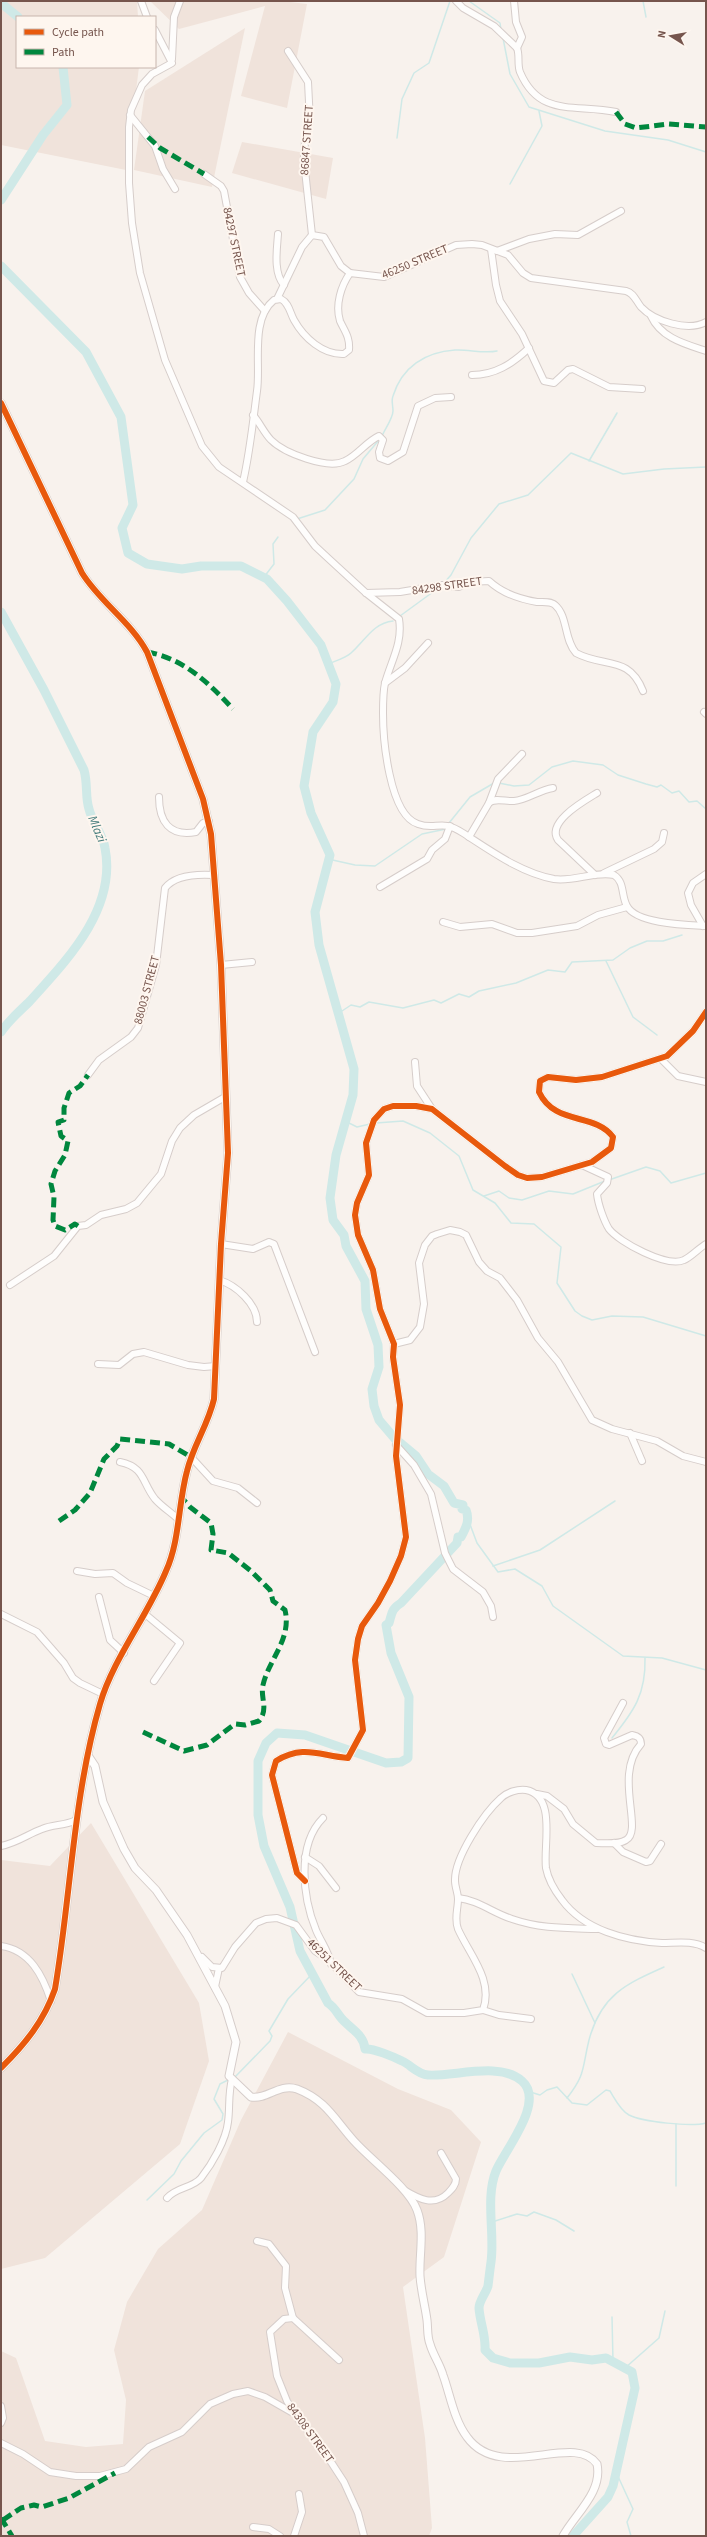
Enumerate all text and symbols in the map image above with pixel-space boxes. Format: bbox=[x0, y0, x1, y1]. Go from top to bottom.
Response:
legend bbox=[16, 16, 156, 68]
north arrow bbox=[651, 16, 691, 56]
text: Cycle path bbox=[52, 24, 104, 41]
text: N bbox=[654, 29, 670, 39]
text: Path bbox=[52, 44, 75, 61]
street label: 86847 STREET bbox=[296, 104, 318, 176]
street label: 84297 STREET bbox=[218, 206, 250, 279]
street label: 46250 STREET bbox=[379, 240, 451, 284]
street label: 84298 STREET bbox=[411, 573, 484, 599]
water label: Mlazi bbox=[83, 813, 111, 846]
street label: 88003 STREET bbox=[130, 953, 165, 1026]
street label: 46251 STREET bbox=[303, 1934, 366, 1996]
street label: 84308 STREET bbox=[282, 2399, 338, 2467]

